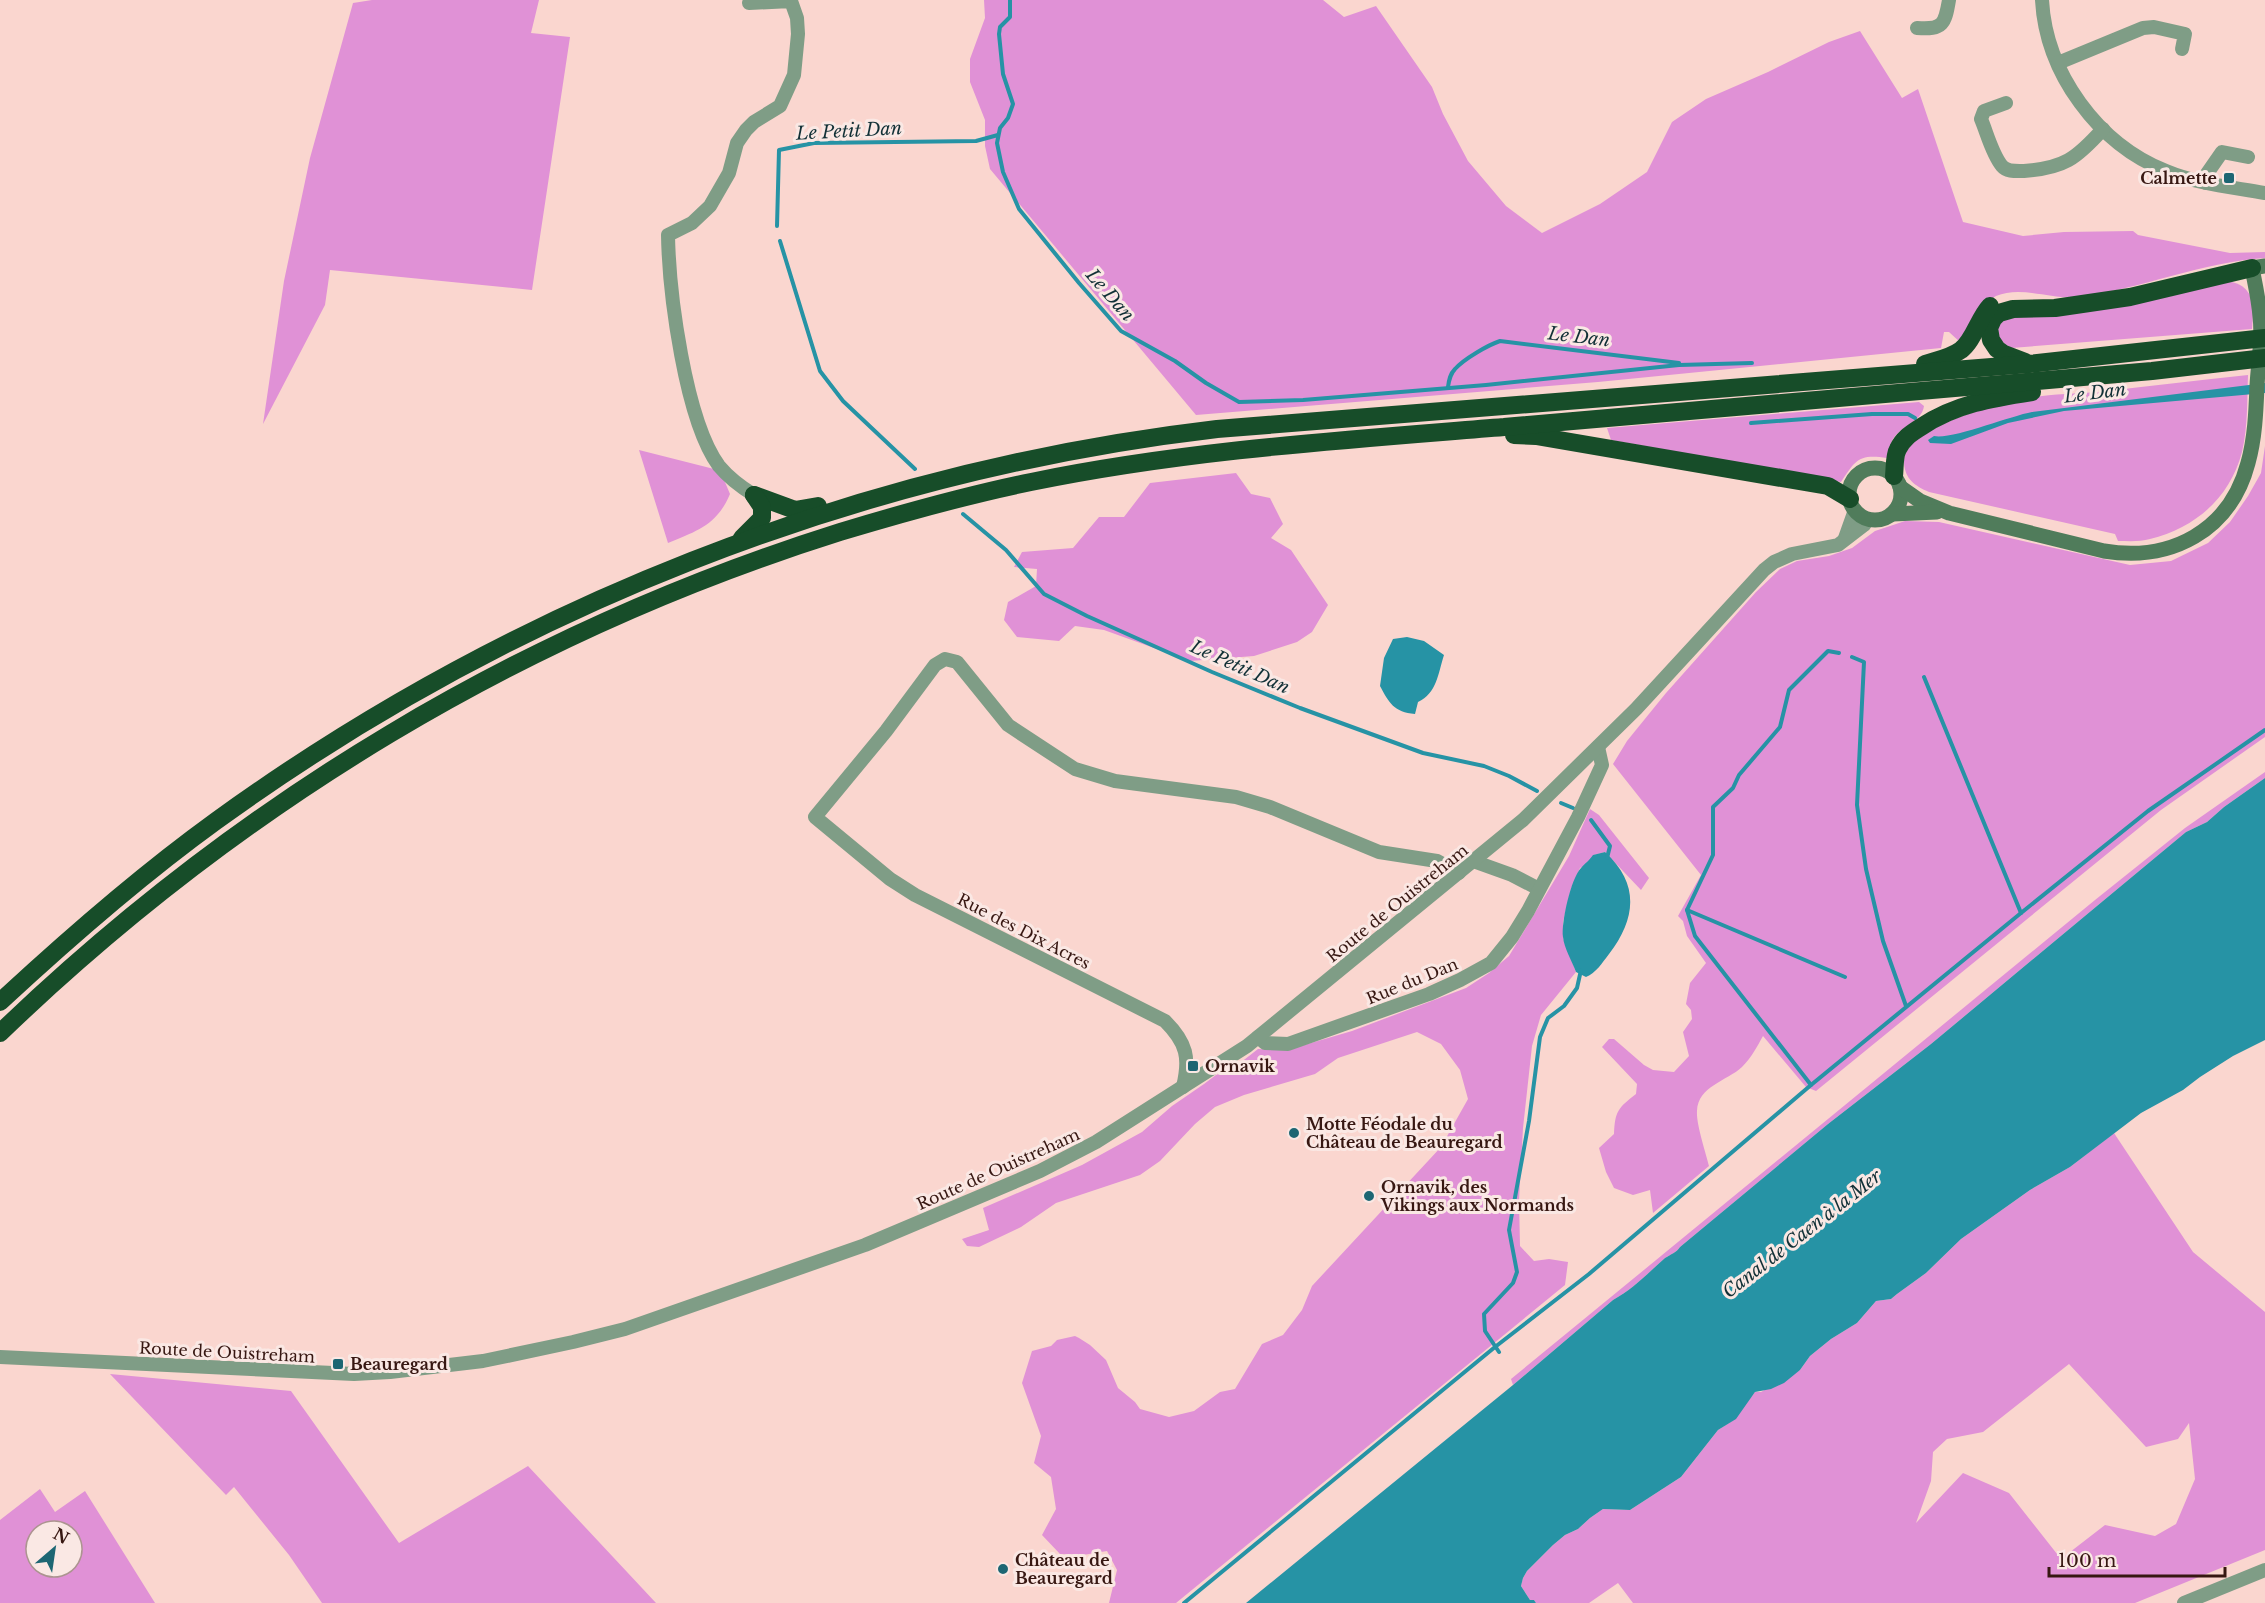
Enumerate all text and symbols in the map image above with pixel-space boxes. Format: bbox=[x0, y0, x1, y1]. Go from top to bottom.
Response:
water label: Le Petit Dan bbox=[794, 117, 903, 145]
place label: Calmette bbox=[2140, 168, 2217, 188]
marker: Calmette bbox=[2222, 171, 2236, 185]
water label: Le Dan bbox=[1081, 264, 1139, 326]
water label: Le Dan bbox=[1546, 322, 1611, 352]
water label: Le Dan bbox=[2062, 378, 2127, 408]
water label: Le Petit Dan bbox=[1186, 635, 1293, 699]
street label: Route de Ouistreham bbox=[1322, 840, 1472, 966]
street label: Rue des Dix Acres bbox=[954, 889, 1094, 973]
street label: Rue du Dan bbox=[1363, 954, 1461, 1008]
place label: Ornavik bbox=[1205, 1056, 1275, 1076]
marker: Ornavik bbox=[1186, 1059, 1200, 1073]
place label: Motte Féodale du Château de Beauregard bbox=[1306, 1114, 1503, 1152]
street label: Route de Ouistreham bbox=[913, 1124, 1083, 1214]
marker: Motte Féodale du Château de Beauregard bbox=[1287, 1126, 1301, 1140]
water label: Canal de Caen à la Mer bbox=[1718, 1165, 1886, 1303]
place label: Ornavik, des Vikings aux Normands bbox=[1380, 1177, 1574, 1215]
marker: Ornavik, des Vikings aux Normands bbox=[1362, 1189, 1376, 1203]
street label: Route de Ouistreham bbox=[138, 1337, 316, 1367]
place label: Beauregard bbox=[350, 1354, 448, 1374]
marker: Beauregard bbox=[331, 1357, 345, 1371]
north arrow bbox=[24, 1519, 84, 1579]
text: N bbox=[50, 1523, 73, 1548]
scale bar bbox=[2049, 1540, 2224, 1578]
place label: Château de Beauregard bbox=[1015, 1550, 1113, 1588]
text: 100 m bbox=[2058, 1550, 2116, 1572]
marker: Château de Beauregard bbox=[996, 1562, 1010, 1576]

